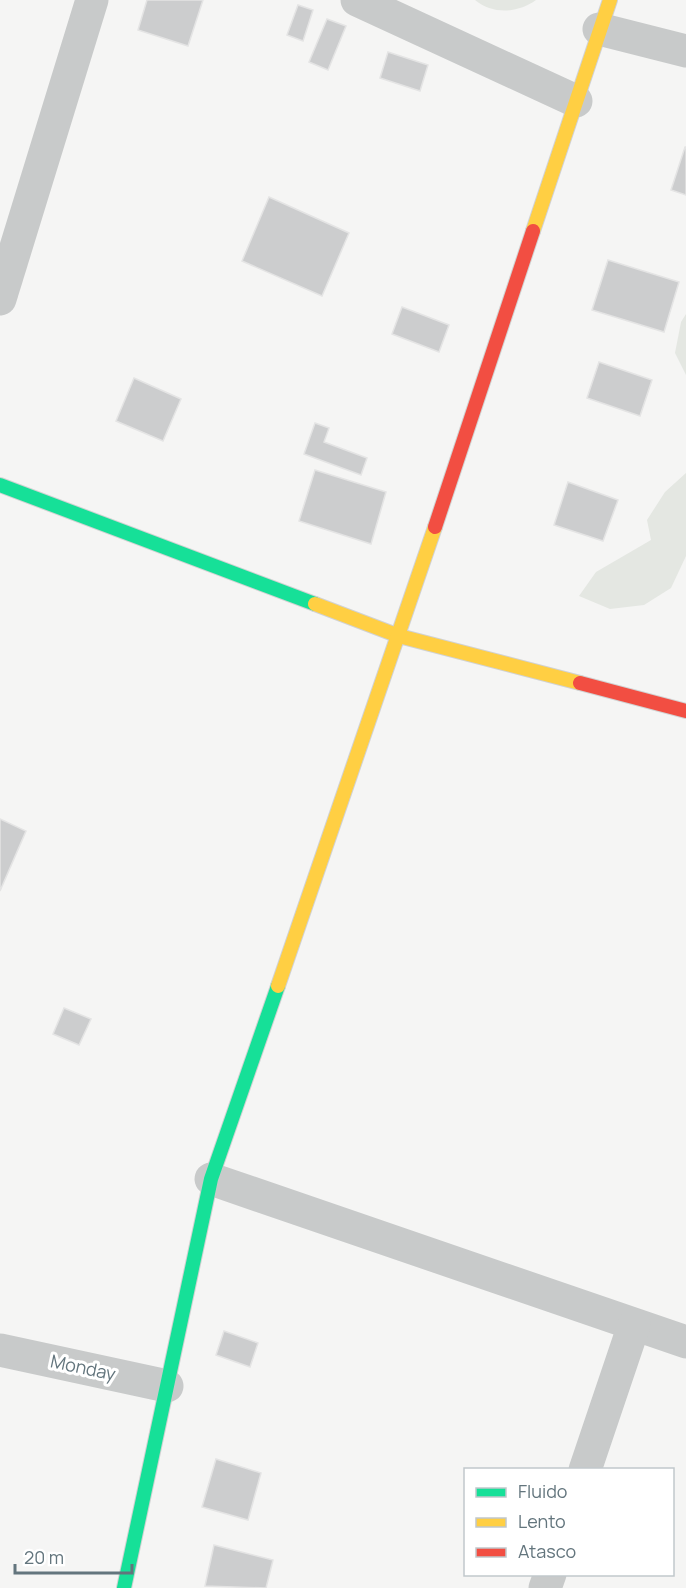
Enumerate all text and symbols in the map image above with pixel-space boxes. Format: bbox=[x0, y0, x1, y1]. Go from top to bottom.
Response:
street label: Monday bbox=[48, 1348, 118, 1386]
legend bbox=[464, 1468, 674, 1576]
text: Fluido bbox=[518, 1479, 567, 1503]
text: Lento bbox=[518, 1509, 566, 1533]
scale bar bbox=[15, 1537, 132, 1575]
text: Atasco bbox=[518, 1539, 576, 1563]
text: 20 m bbox=[24, 1545, 64, 1569]

